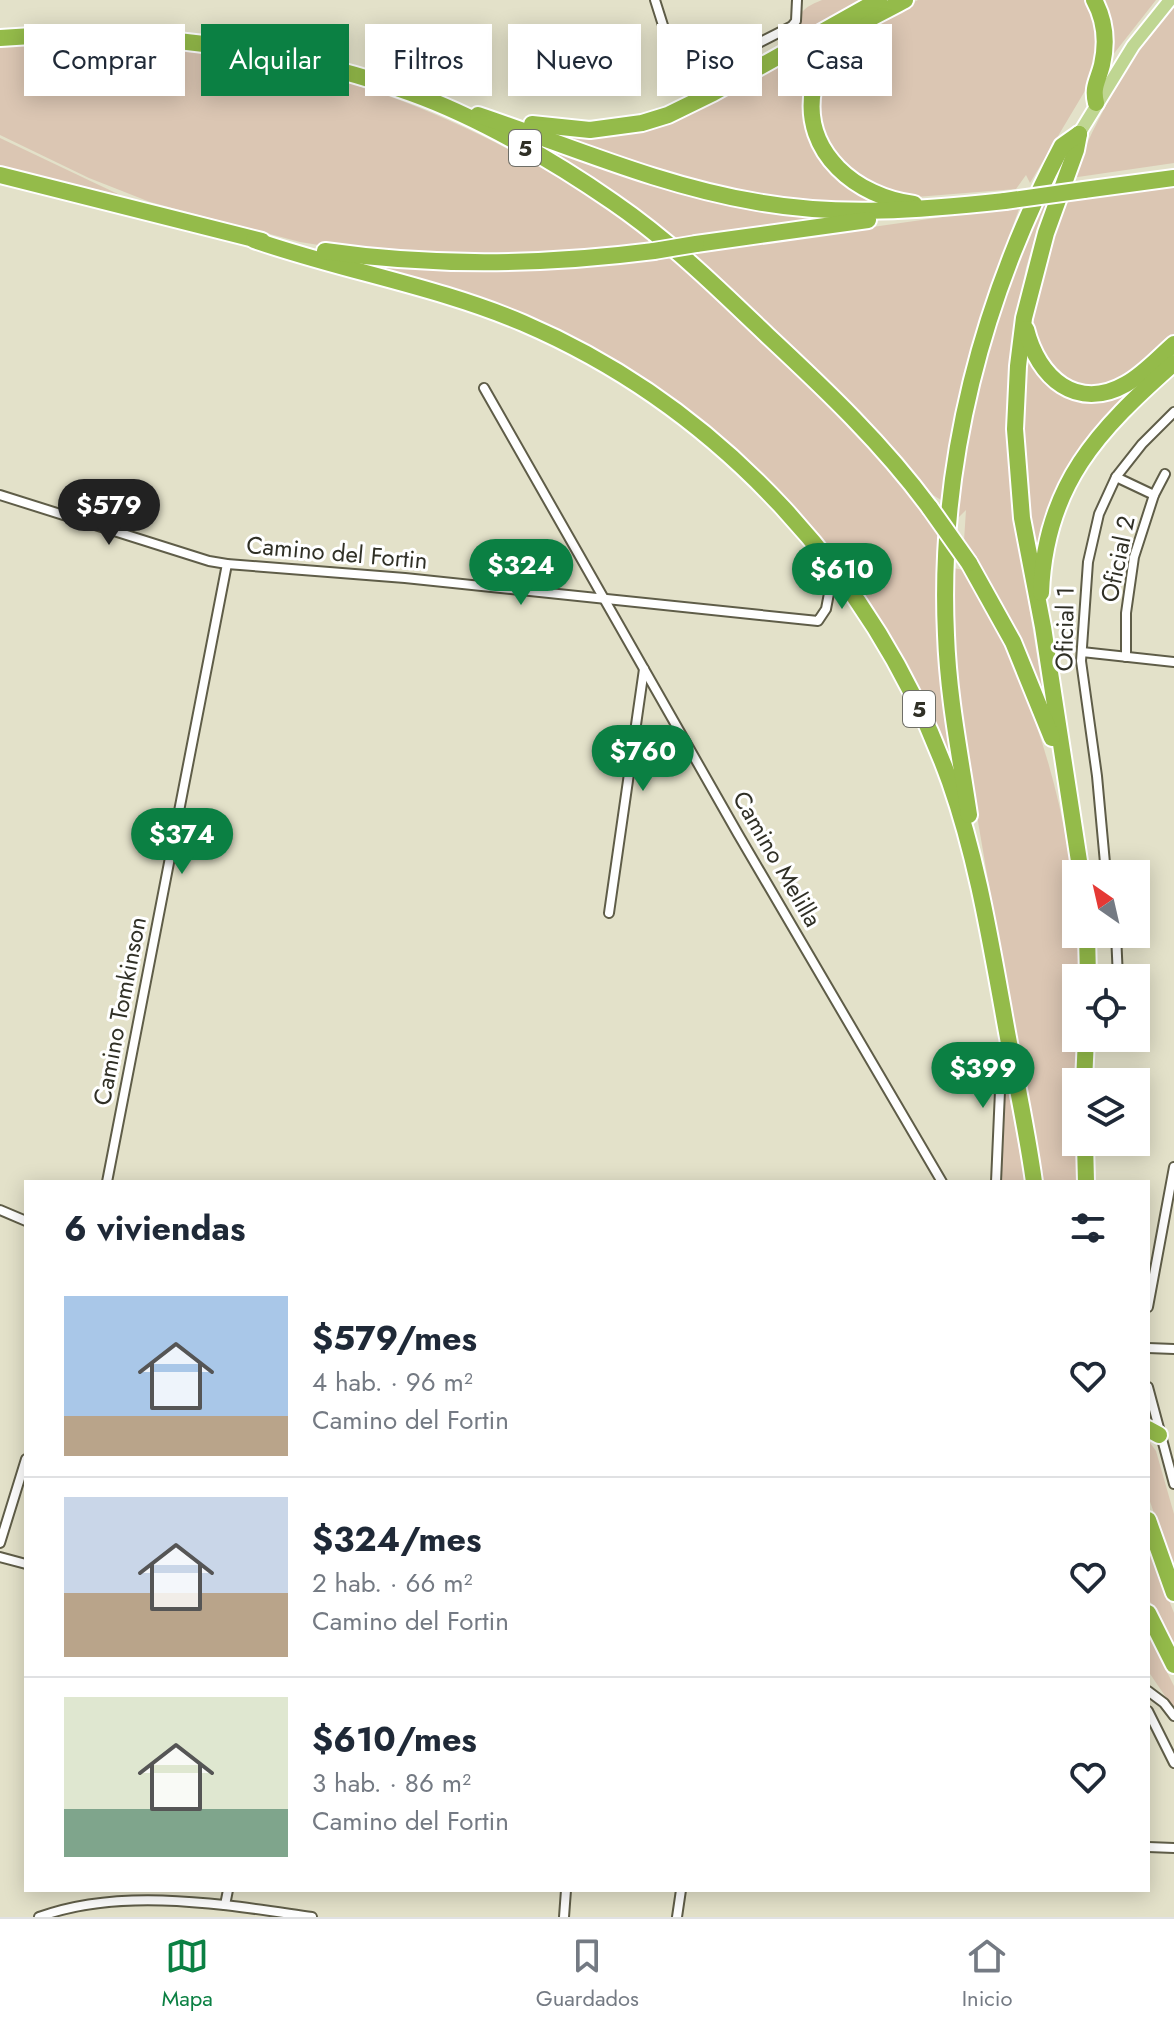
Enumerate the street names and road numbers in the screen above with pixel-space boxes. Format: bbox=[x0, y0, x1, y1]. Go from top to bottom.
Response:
road number: 5 bbox=[509, 130, 541, 166]
street label: Oficial 2 bbox=[1091, 512, 1144, 605]
street label: Camino del Fortin bbox=[245, 527, 429, 578]
street label: Oficial 1 bbox=[1046, 586, 1083, 672]
road number: 5 bbox=[903, 691, 935, 727]
street label: Camino Melilla bbox=[724, 784, 831, 933]
street label: Camino Tomkinson bbox=[84, 914, 155, 1108]

